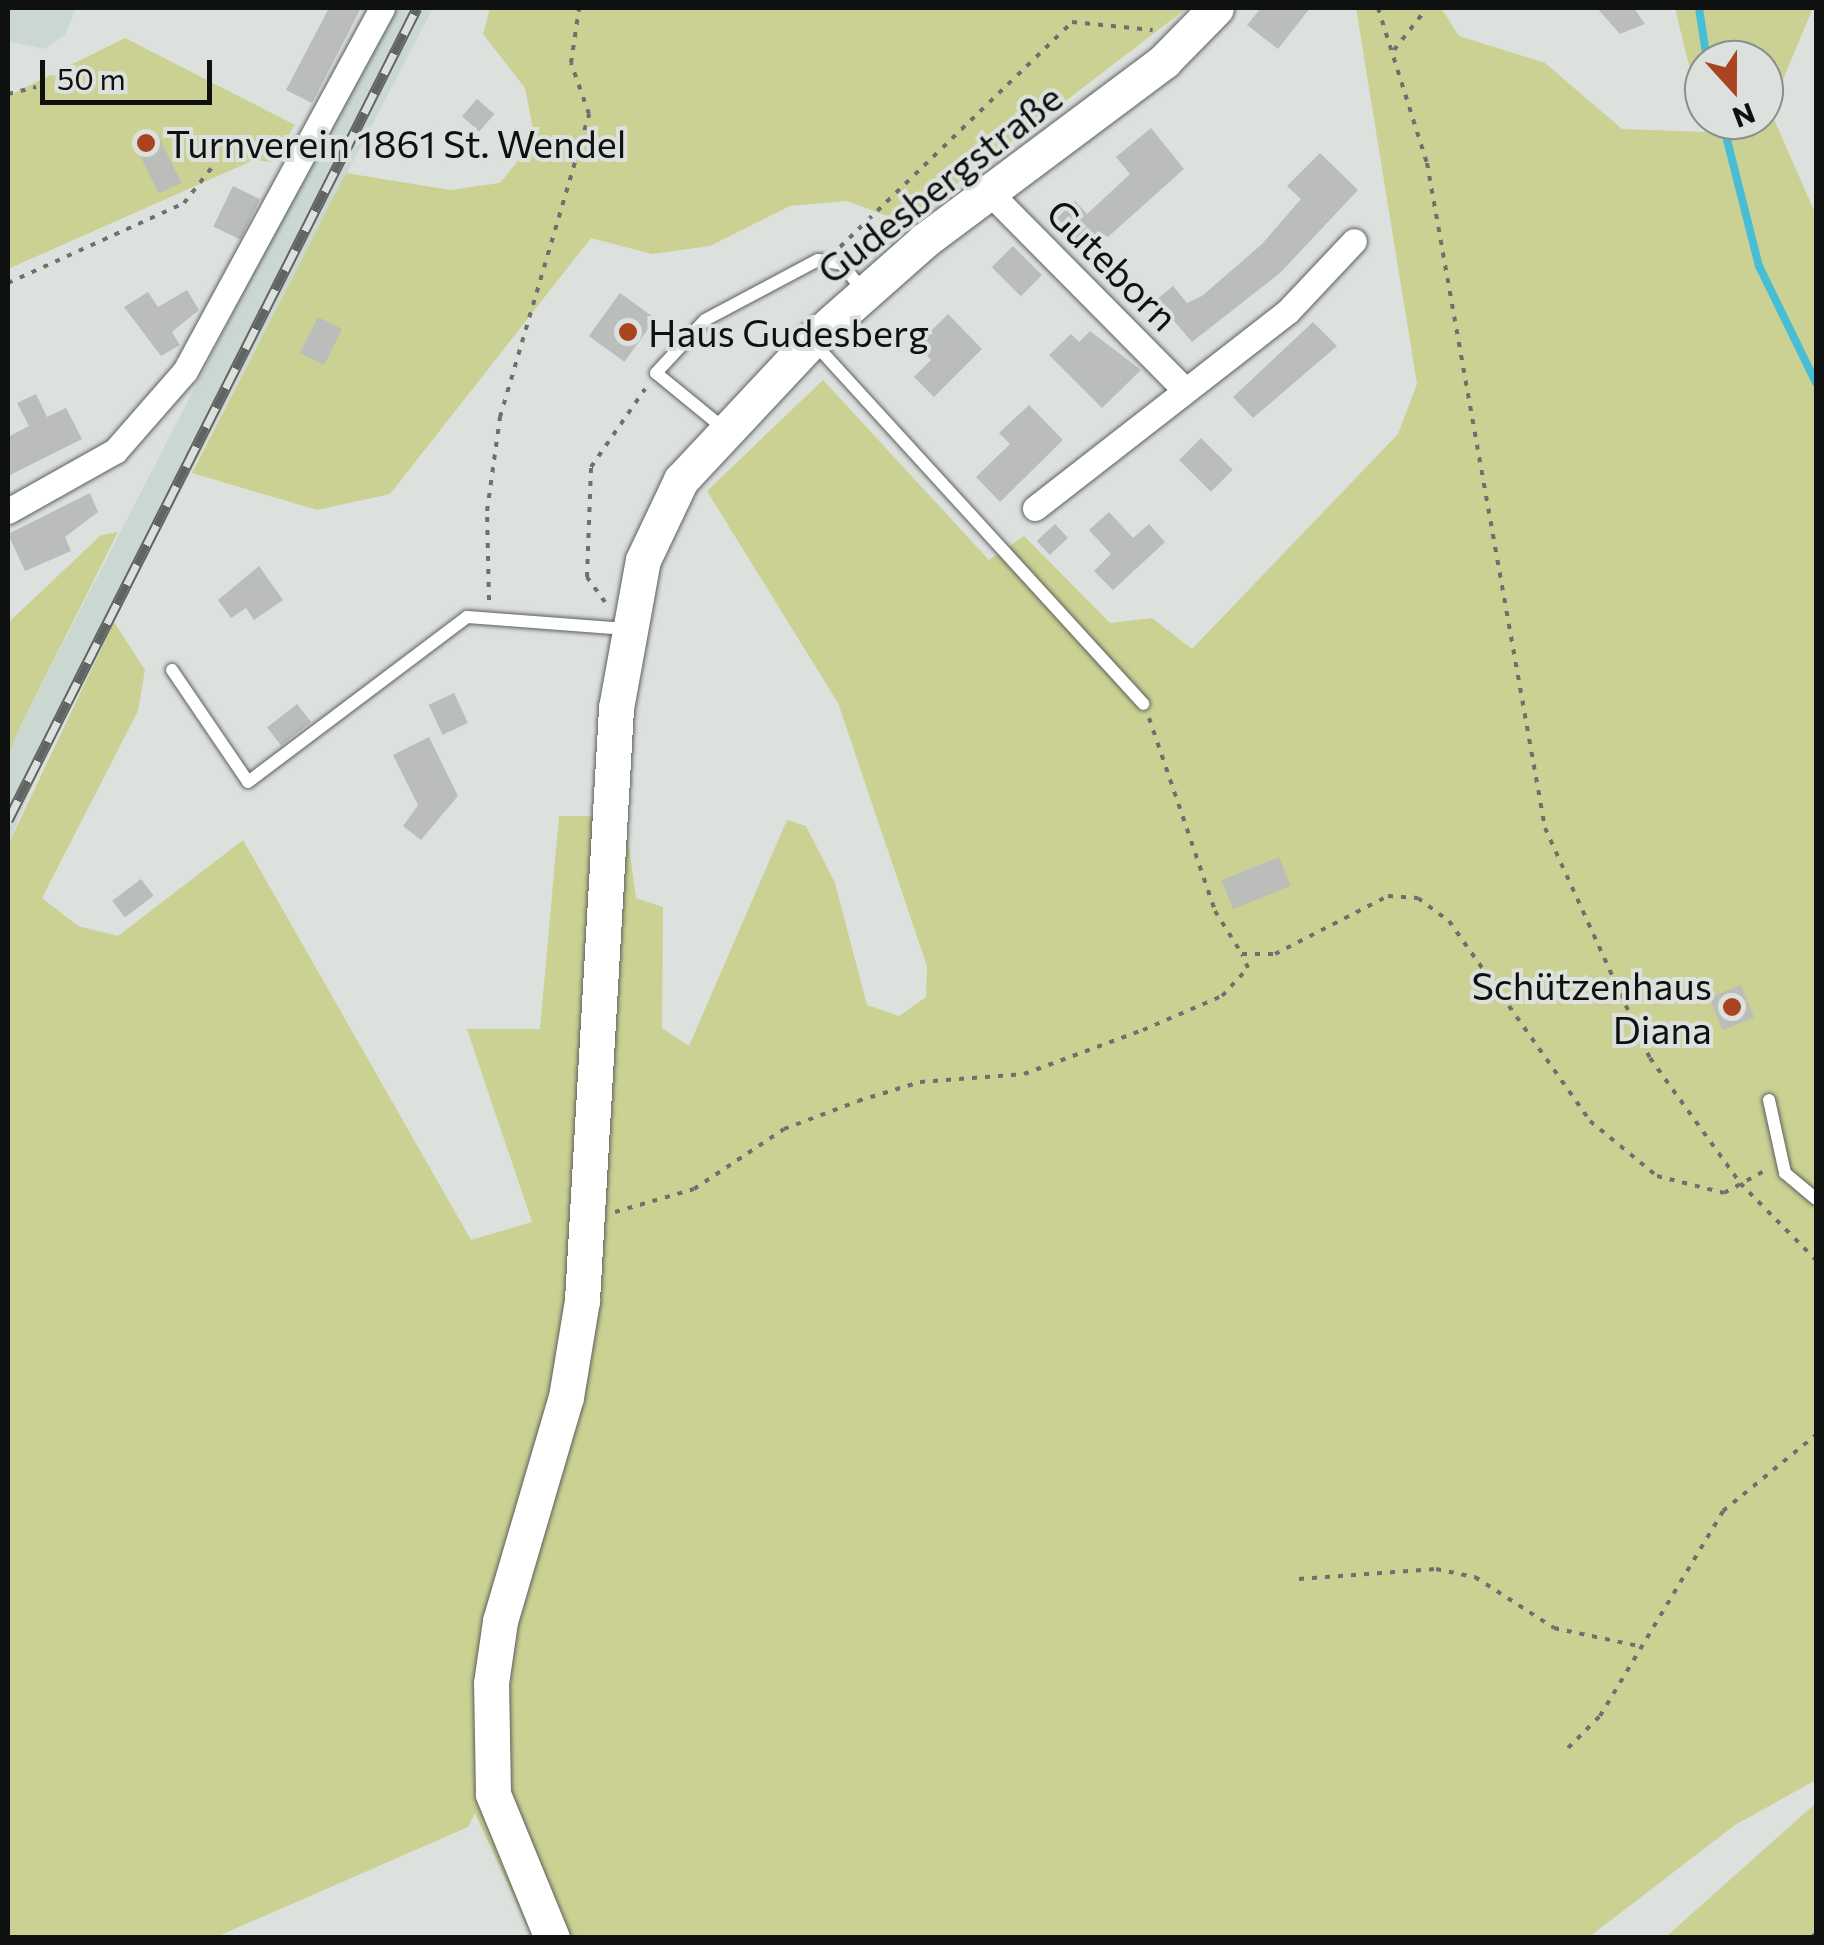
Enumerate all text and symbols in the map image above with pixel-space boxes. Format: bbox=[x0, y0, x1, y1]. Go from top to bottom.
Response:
scale bar bbox=[45, 40, 218, 102]
north arrow bbox=[1684, 40, 1784, 140]
text: 50 m bbox=[57, 59, 126, 96]
street label: Gudesbergstraße bbox=[808, 74, 1070, 292]
text: N bbox=[1728, 97, 1760, 136]
place label: Turnverein 1861 St. Wendel bbox=[166, 120, 626, 166]
marker: Turnverein 1861 St. Wendel bbox=[135, 132, 157, 154]
street label: Guteborn bbox=[1038, 189, 1188, 339]
place label: Haus Gudesberg bbox=[648, 309, 929, 355]
marker: Haus Gudesberg bbox=[617, 321, 639, 343]
place label: Schützenhaus Diana bbox=[1472, 962, 1712, 1052]
marker: Schützenhaus Diana bbox=[1721, 996, 1743, 1018]

